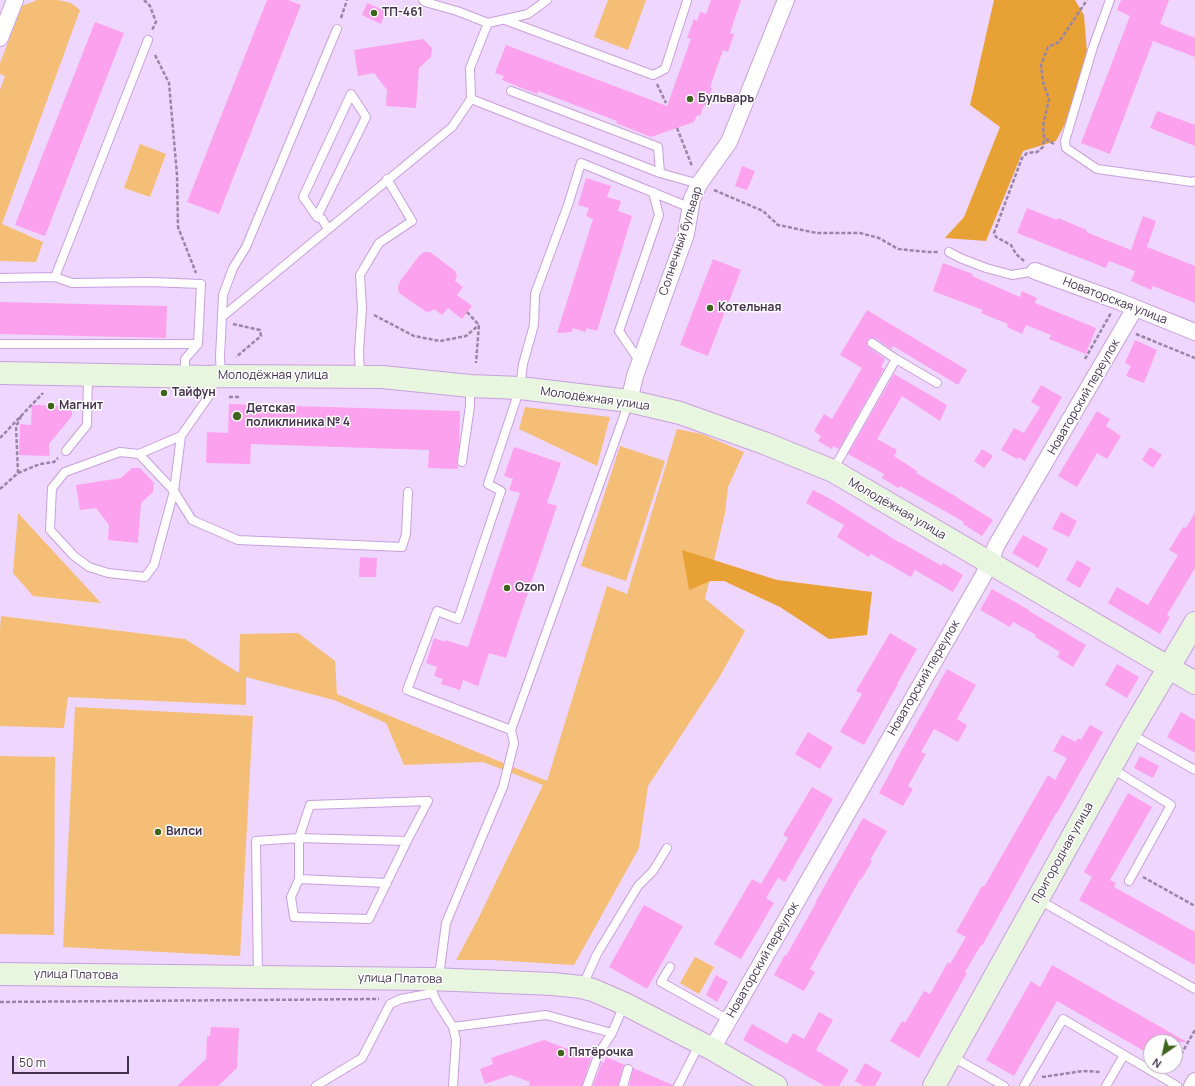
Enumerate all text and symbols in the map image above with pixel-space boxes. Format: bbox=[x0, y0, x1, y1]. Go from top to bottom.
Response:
place label: ТП-461 bbox=[382, 6, 423, 20]
marker: ТП-461 bbox=[369, 8, 379, 18]
place label: Бульваръ bbox=[698, 92, 754, 106]
marker: Бульваръ bbox=[685, 94, 695, 104]
street label: Солнечный бульвар bbox=[657, 185, 705, 297]
street label: Новаторская улица bbox=[1061, 274, 1169, 328]
place label: Котельная bbox=[718, 301, 781, 315]
marker: Котельная bbox=[705, 303, 715, 313]
street label: Новаторский переулок bbox=[1045, 337, 1123, 457]
street label: Молодёжная улица bbox=[218, 369, 328, 383]
street label: Молодёжная улица bbox=[539, 384, 651, 414]
place label: Тайфун bbox=[172, 386, 216, 400]
marker: Тайфун bbox=[159, 388, 169, 398]
place label: Магнит bbox=[59, 399, 103, 413]
marker: Магнит bbox=[46, 401, 56, 411]
place label: Детская поликлиника № 4 bbox=[246, 402, 350, 430]
marker: Детская поликлиника № 4 bbox=[231, 410, 243, 422]
street label: Молодёжная улица bbox=[846, 475, 948, 543]
place label: Ozon bbox=[515, 581, 545, 595]
marker: Ozon bbox=[502, 583, 512, 593]
street label: Новаторский переулок bbox=[885, 618, 963, 738]
street label: Пригородная улица bbox=[1029, 800, 1097, 906]
place label: Вилси bbox=[166, 825, 202, 839]
marker: Вилси bbox=[153, 827, 163, 837]
street label: Новаторский переулок bbox=[724, 900, 802, 1020]
street label: улица Платова bbox=[34, 967, 118, 983]
street label: улица Платова bbox=[358, 971, 442, 987]
north arrow bbox=[1143, 1034, 1183, 1074]
place label: Пятёрочка bbox=[569, 1046, 633, 1060]
scale bar bbox=[14, 1048, 131, 1074]
marker: Пятёрочка bbox=[556, 1048, 566, 1058]
text: 50 m bbox=[19, 1054, 46, 1071]
text: N bbox=[1149, 1055, 1164, 1072]

